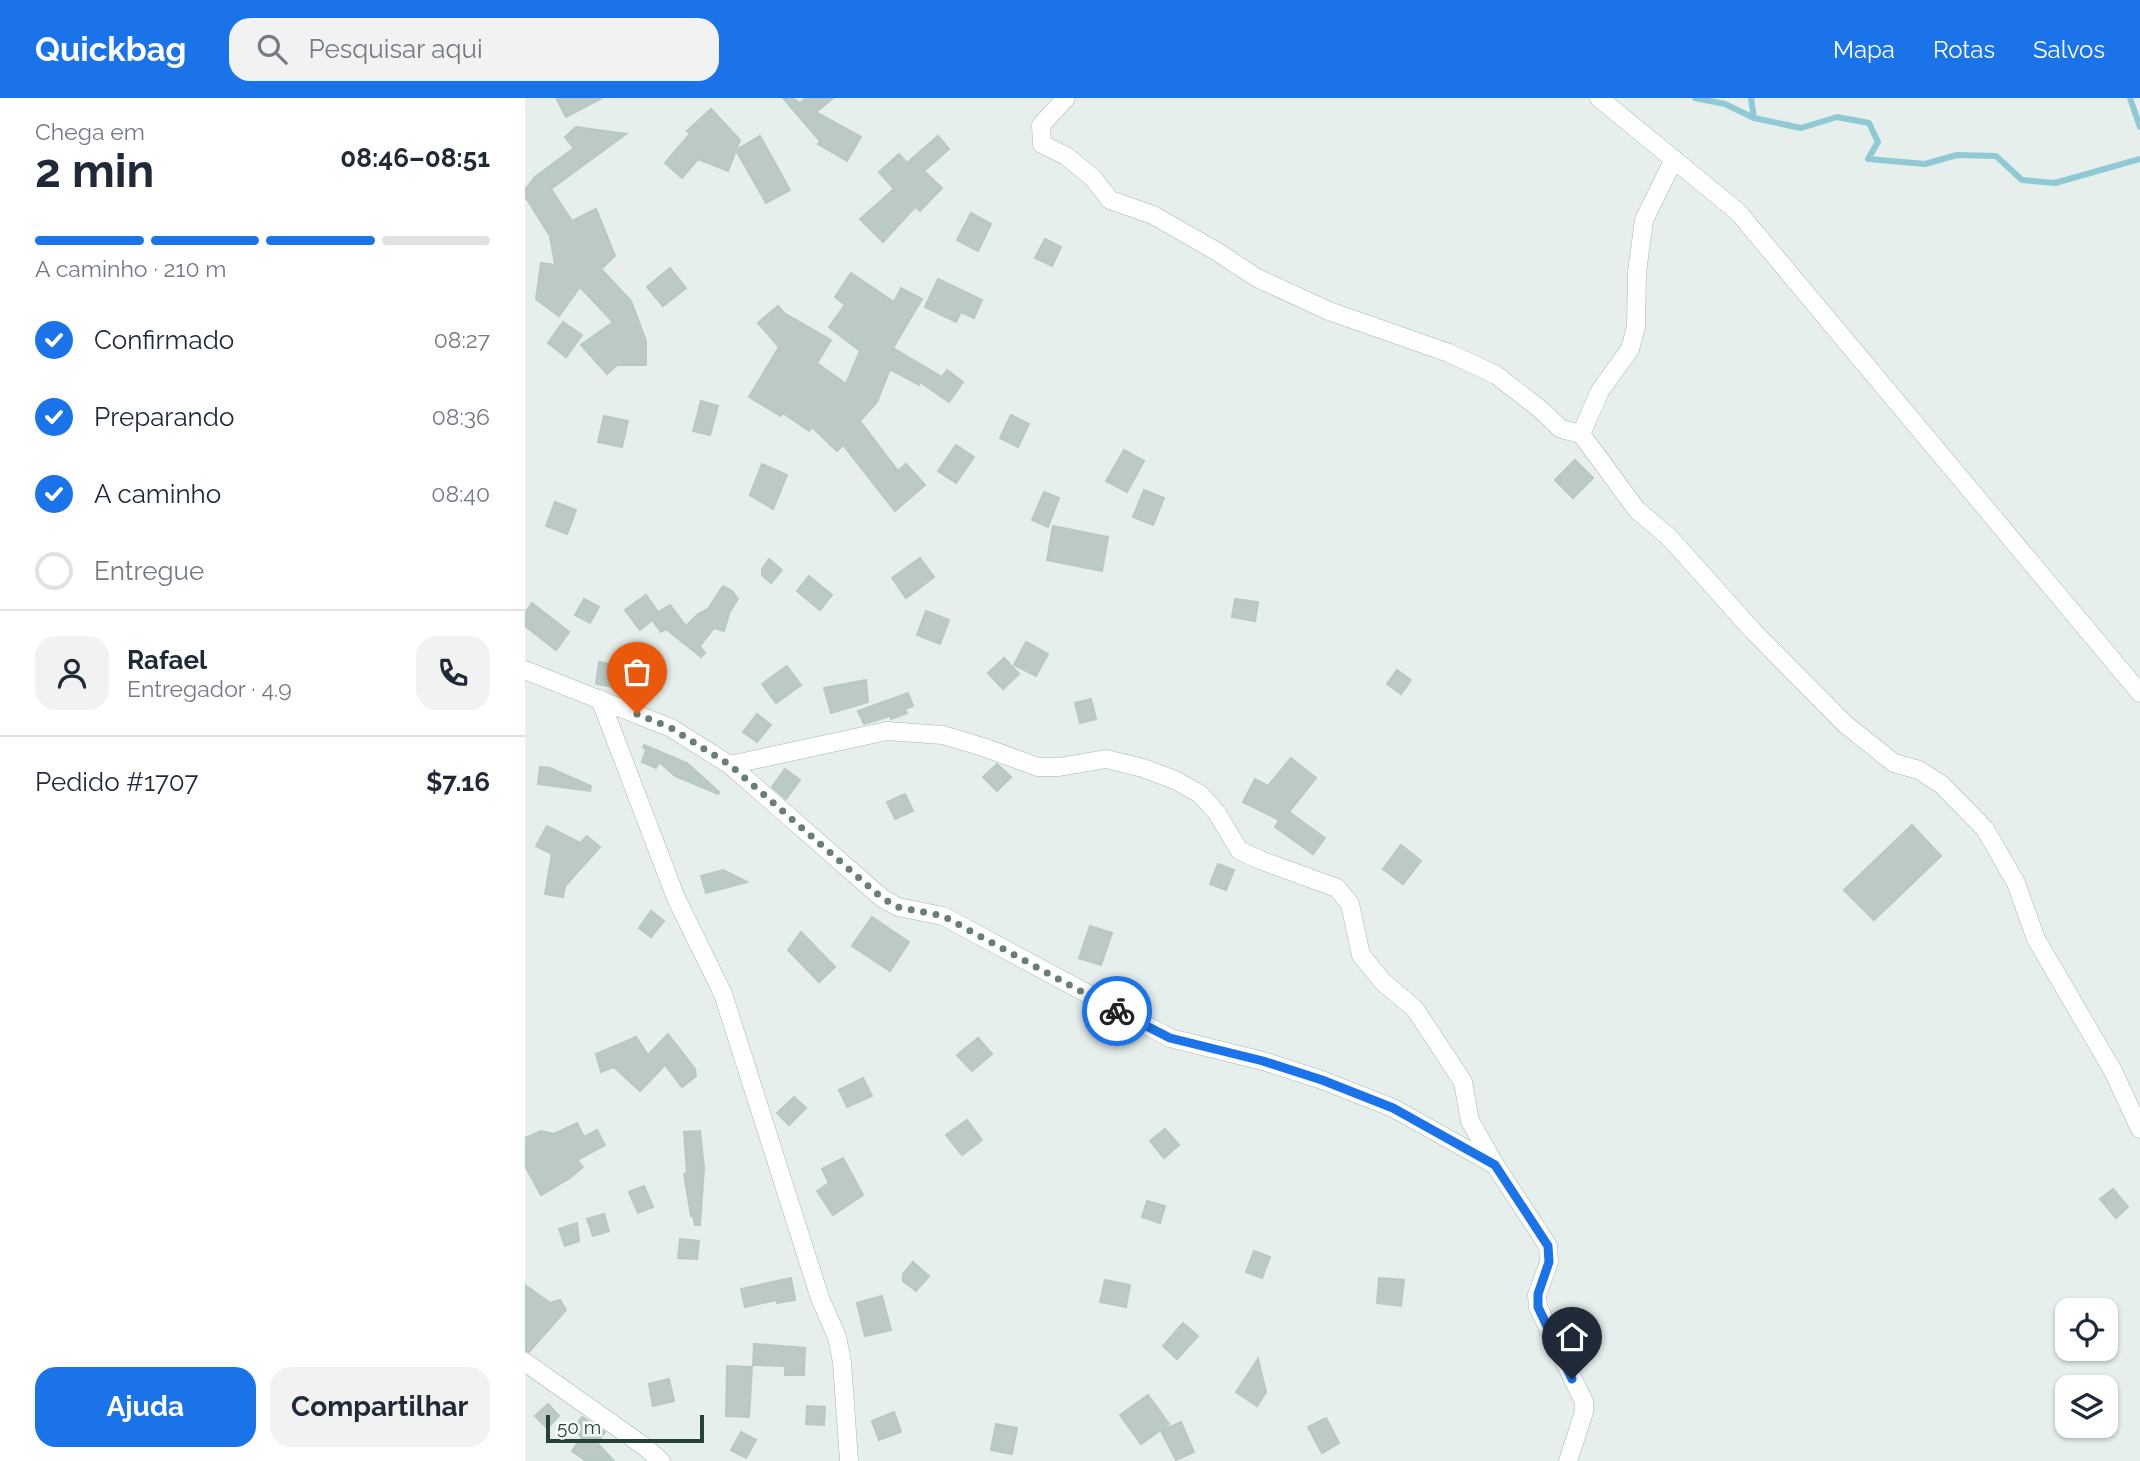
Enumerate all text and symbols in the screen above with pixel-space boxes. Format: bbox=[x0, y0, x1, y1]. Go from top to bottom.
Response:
search box bbox=[229, 18, 719, 81]
text: Quickbag bbox=[35, 30, 187, 69]
icon: search bbox=[253, 30, 291, 68]
text: Pesquisar aqui bbox=[309, 34, 483, 64]
text: Mapa bbox=[1833, 35, 1895, 64]
text: Rotas bbox=[1933, 35, 1995, 64]
text: Salvos bbox=[2033, 35, 2105, 64]
text: Chega em bbox=[35, 118, 145, 145]
text: 08:46–08:51 bbox=[340, 143, 490, 173]
text: 2 min bbox=[35, 144, 154, 198]
text: A caminho · 210 m bbox=[35, 255, 227, 282]
icon: check bbox=[35, 321, 73, 359]
text: Confirmado bbox=[94, 325, 234, 355]
text: 08:27 bbox=[434, 326, 490, 353]
icon: check bbox=[35, 398, 73, 436]
text: Preparando bbox=[94, 402, 234, 432]
text: 08:36 bbox=[432, 403, 490, 430]
icon: check bbox=[35, 475, 73, 513]
text: A caminho bbox=[94, 479, 221, 509]
text: 08:40 bbox=[431, 480, 490, 507]
text: Entregue bbox=[94, 556, 204, 586]
button: person bbox=[35, 636, 109, 710]
button: phone bbox=[416, 636, 490, 710]
pin bbox=[607, 642, 667, 714]
text: Rafael bbox=[127, 645, 207, 675]
icon: bag bbox=[618, 653, 656, 691]
text: Entregador · 4.9 bbox=[127, 675, 292, 702]
text: Pedido #1707 bbox=[35, 767, 198, 797]
text: $7.16 bbox=[426, 767, 490, 797]
courier bbox=[1082, 976, 1152, 1046]
icon: bike bbox=[1098, 992, 1136, 1030]
map controls bbox=[2055, 1298, 2118, 1438]
button: locate bbox=[2055, 1298, 2118, 1361]
pin bbox=[1542, 1307, 1602, 1379]
icon: home bbox=[1553, 1318, 1591, 1356]
button: Ajuda bbox=[35, 1367, 256, 1447]
button: Compartilhar bbox=[270, 1367, 490, 1447]
button: layers bbox=[2055, 1375, 2118, 1438]
scale bar bbox=[546, 1412, 703, 1444]
text: 50 m bbox=[557, 1416, 601, 1438]

